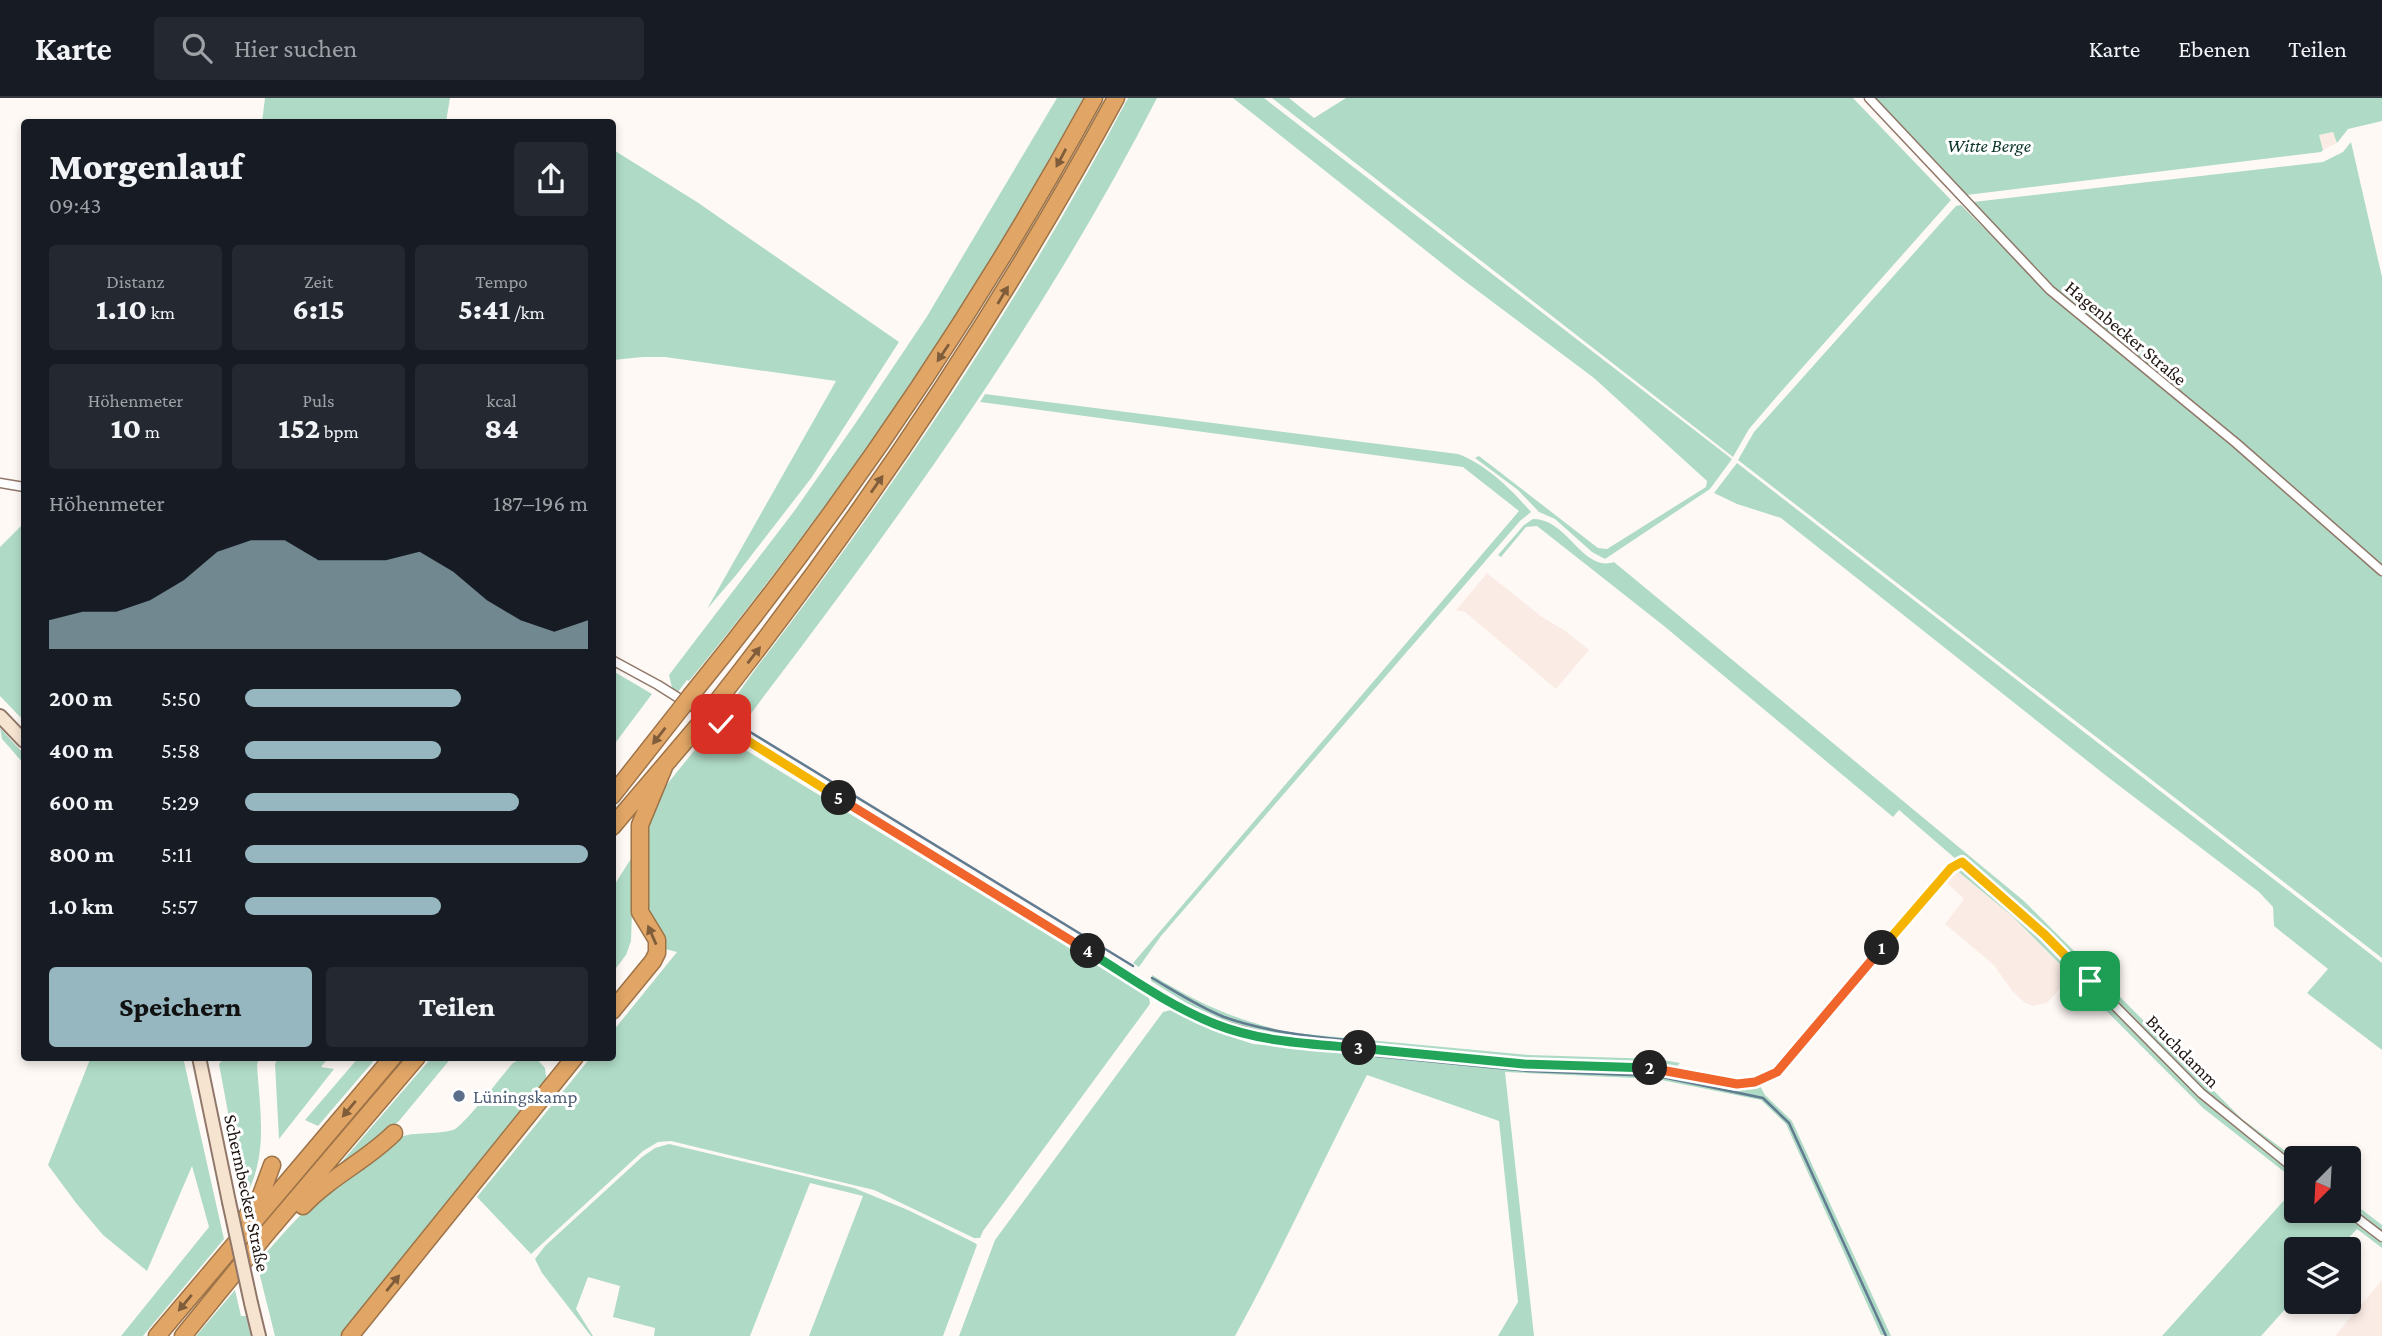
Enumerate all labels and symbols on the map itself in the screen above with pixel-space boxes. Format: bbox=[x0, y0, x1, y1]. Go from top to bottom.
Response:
park label: Witte Berge bbox=[1947, 135, 2031, 156]
one-way arrow bbox=[1055, 148, 1067, 168]
street label: Hagenbecker Straße bbox=[2061, 276, 2191, 390]
one-way arrow bbox=[997, 285, 1009, 304]
one-way arrow bbox=[937, 343, 950, 362]
one-way arrow bbox=[870, 475, 884, 493]
one-way arrow bbox=[746, 646, 761, 664]
pin bbox=[691, 694, 751, 754]
one-way arrow bbox=[652, 727, 667, 745]
pin: 5 bbox=[822, 780, 856, 816]
one-way arrow bbox=[646, 924, 658, 945]
pin: 1 bbox=[1864, 930, 1899, 966]
pin: 4 bbox=[1070, 934, 1106, 968]
pin bbox=[2060, 951, 2120, 1011]
street label: Bruchdamm bbox=[2142, 1010, 2224, 1092]
pin: 3 bbox=[1342, 1030, 1376, 1066]
pin: 2 bbox=[1632, 1051, 1668, 1086]
place label: Lüningskamp bbox=[473, 1086, 577, 1107]
marker: Lüningskamp bbox=[451, 1088, 467, 1104]
one-way arrow bbox=[341, 1100, 357, 1118]
street label: Schermbecker Straße bbox=[220, 1113, 274, 1273]
north arrow bbox=[2284, 1146, 2361, 1223]
one-way arrow bbox=[385, 1274, 400, 1291]
one-way arrow bbox=[178, 1295, 193, 1312]

